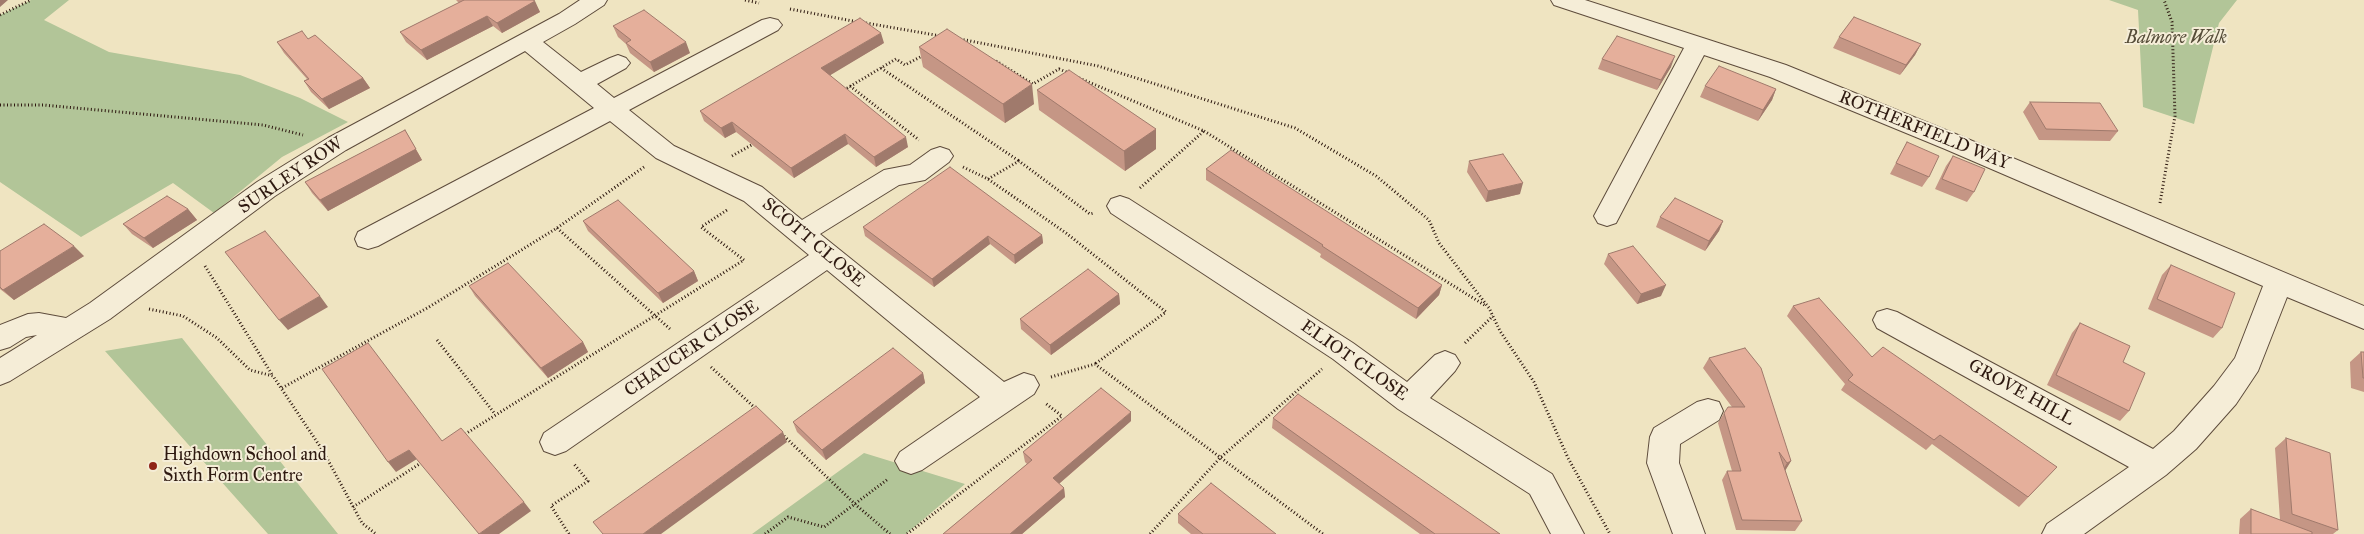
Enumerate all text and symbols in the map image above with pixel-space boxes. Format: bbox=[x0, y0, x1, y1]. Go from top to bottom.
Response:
park label: Balmore Walk bbox=[2125, 28, 2227, 50]
street label: ROTHERFIELD WAY bbox=[1835, 87, 2013, 175]
street label: SURLEY ROW bbox=[235, 133, 347, 219]
street label: SCOTT CLOSE bbox=[757, 194, 869, 292]
street label: CHAUCER CLOSE bbox=[621, 296, 763, 402]
street label: ELIOT CLOSE bbox=[1296, 316, 1412, 406]
street label: GROVE HILL bbox=[1964, 355, 2078, 431]
place label: Highdown School and Sixth Form Centre bbox=[163, 445, 327, 488]
marker: Highdown School and Sixth Form Centre bbox=[147, 460, 159, 472]

